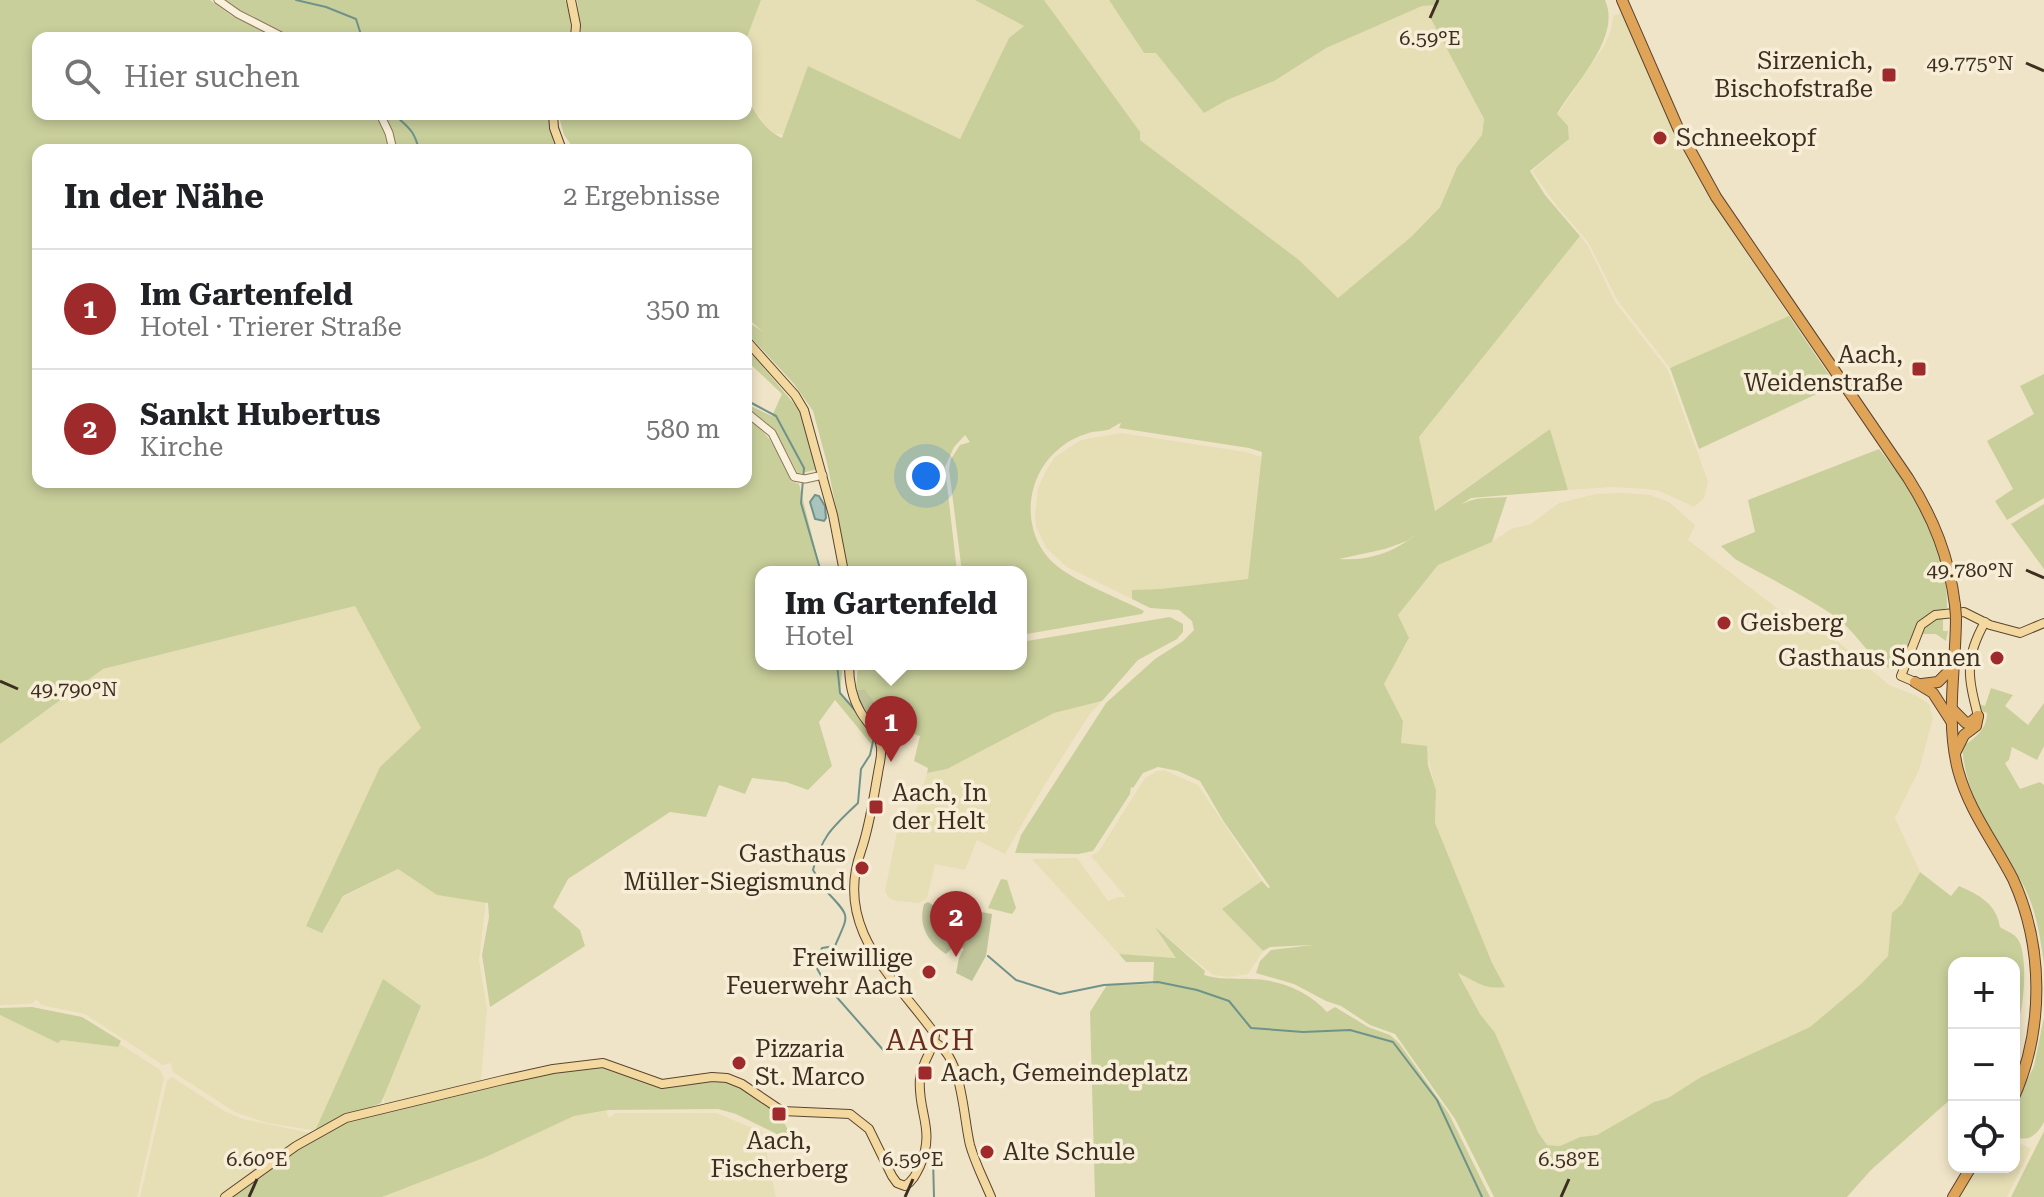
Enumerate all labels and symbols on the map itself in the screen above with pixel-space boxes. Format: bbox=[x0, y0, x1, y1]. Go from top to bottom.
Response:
text: 6.59°E bbox=[1399, 26, 1461, 50]
place label: Sirzenich, Bischofstraße bbox=[1714, 47, 1873, 103]
text: 49.775°N bbox=[1927, 51, 2013, 75]
marker: Sirzenich, Bischofstraße bbox=[1880, 66, 1898, 84]
place label: Schneekopf bbox=[1676, 124, 1817, 152]
marker: Schneekopf bbox=[1651, 129, 1669, 147]
place label: Aach, Weidenstraße bbox=[1744, 341, 1903, 397]
marker: Aach, Weidenstraße bbox=[1910, 360, 1928, 378]
your location bbox=[906, 456, 946, 496]
text: 49.780°N bbox=[1927, 558, 2013, 582]
place label: Geisberg bbox=[1740, 609, 1844, 637]
marker: Geisberg bbox=[1715, 614, 1733, 632]
place label: Gasthaus Sonnen bbox=[1778, 644, 1981, 672]
marker: Gasthaus Sonnen bbox=[1988, 649, 2006, 667]
text: 49.790°N bbox=[31, 677, 117, 701]
pin: 1 bbox=[865, 696, 917, 762]
place label: Aach, In der Helt bbox=[892, 779, 988, 835]
marker: Aach, In der Helt bbox=[867, 798, 885, 816]
place label: Gasthaus Müller-Siegismund bbox=[624, 840, 846, 896]
marker: Gasthaus Müller-Siegismund bbox=[853, 859, 871, 877]
pin: 2 bbox=[930, 891, 982, 957]
place label: Freiwillige Feuerwehr Aach bbox=[726, 944, 913, 1000]
marker: Freiwillige Feuerwehr Aach bbox=[920, 963, 938, 981]
district label: AACH bbox=[886, 1024, 976, 1057]
place label: Pizzaria St. Marco bbox=[755, 1035, 865, 1091]
marker: Pizzaria St. Marco bbox=[730, 1054, 748, 1072]
place label: Aach, Gemeindeplatz bbox=[941, 1059, 1188, 1087]
marker: Aach, Gemeindeplatz bbox=[916, 1064, 934, 1082]
marker: Aach, Fischerberg bbox=[770, 1105, 788, 1123]
place label: Aach, Fischerberg bbox=[710, 1127, 848, 1183]
place label: Alte Schule bbox=[1003, 1138, 1135, 1166]
marker: Alte Schule bbox=[978, 1143, 996, 1161]
text: 6.60°E bbox=[226, 1147, 288, 1171]
text: 6.59°E bbox=[882, 1147, 944, 1171]
text: 6.58°E bbox=[1538, 1147, 1600, 1171]

